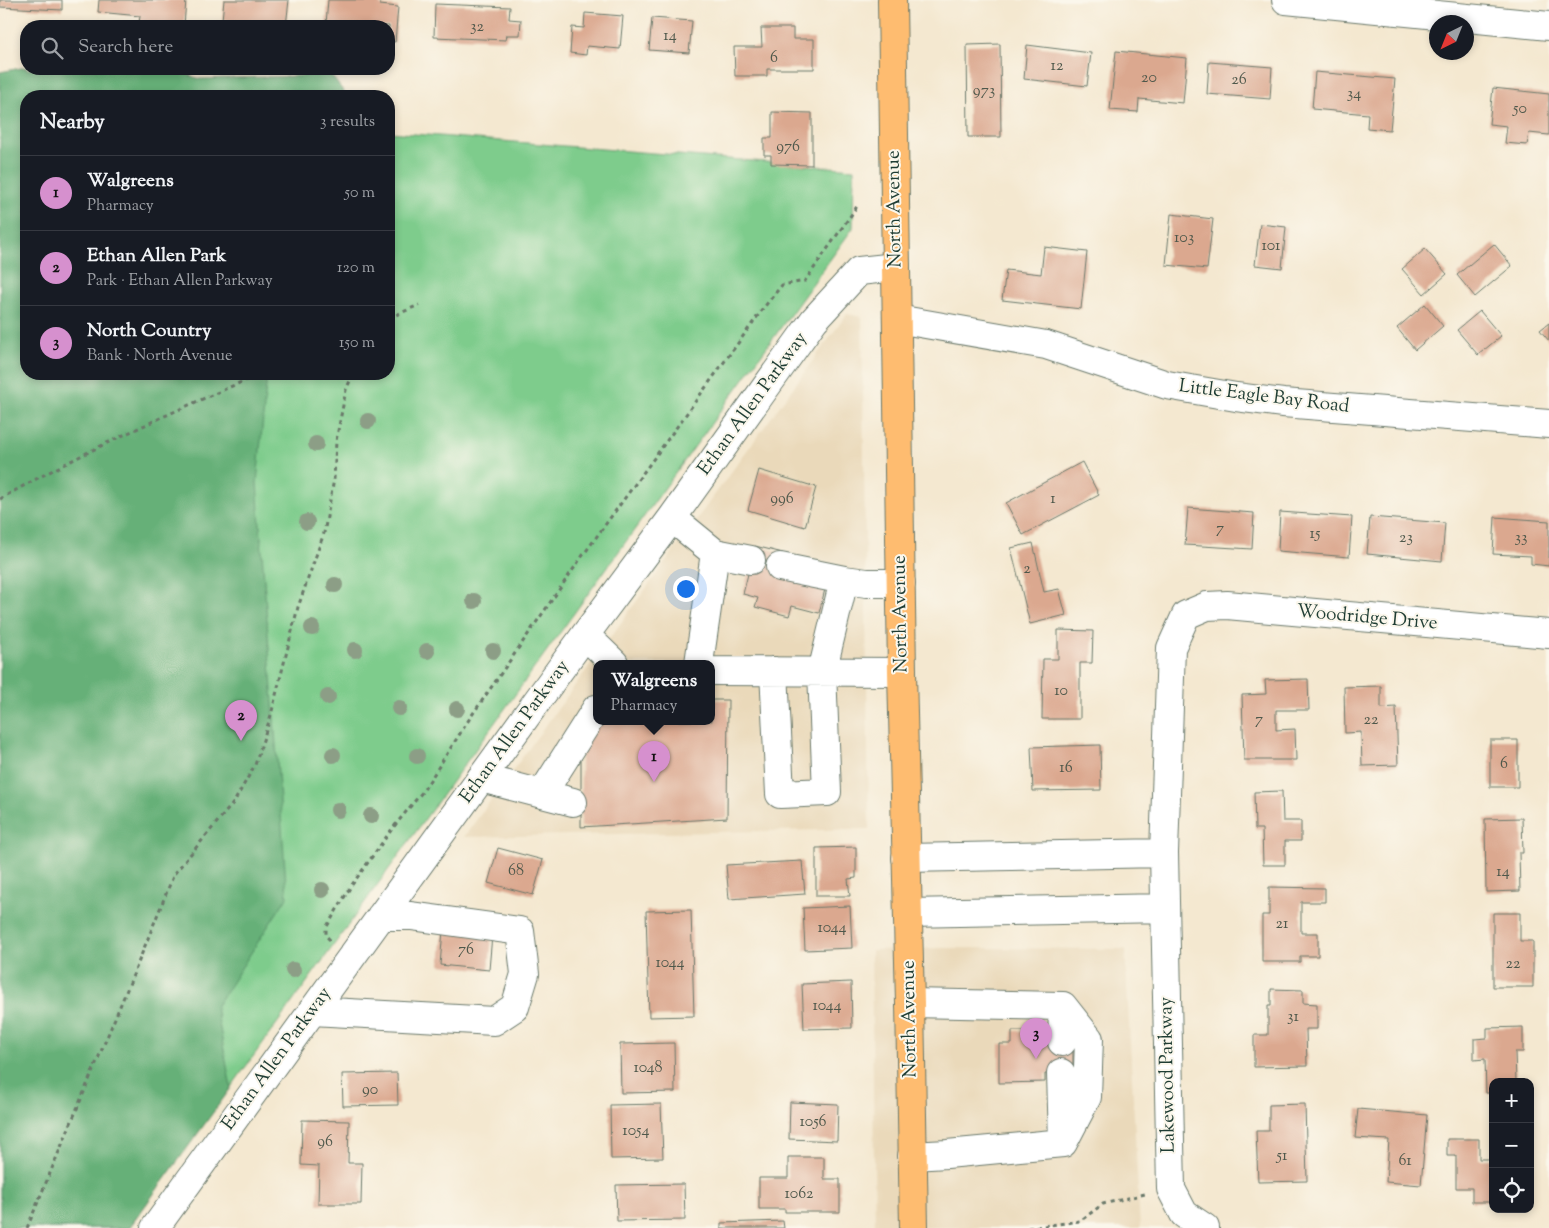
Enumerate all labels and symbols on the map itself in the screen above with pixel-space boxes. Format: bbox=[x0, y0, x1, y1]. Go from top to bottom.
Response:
north arrow bbox=[1429, 15, 1474, 60]
house number: 32 bbox=[470, 16, 484, 39]
house number: 14 bbox=[663, 25, 677, 48]
house number: 6 bbox=[770, 47, 778, 70]
house number: 12 bbox=[1051, 55, 1064, 78]
house number: 20 bbox=[1141, 67, 1157, 90]
house number: 26 bbox=[1231, 69, 1247, 92]
house number: 973 bbox=[973, 80, 995, 103]
house number: 34 bbox=[1347, 83, 1361, 106]
house number: 50 bbox=[1512, 98, 1527, 121]
house number: 976 bbox=[776, 136, 800, 159]
street label: North Avenue bbox=[880, 150, 910, 268]
house number: 103 bbox=[1174, 227, 1194, 250]
house number: 101 bbox=[1261, 235, 1281, 258]
street label: Ethan Allen Parkway bbox=[692, 326, 815, 481]
street label: Little Eagle Bay Road bbox=[1177, 373, 1351, 421]
house number: 996 bbox=[770, 488, 794, 511]
house number: 1 bbox=[1050, 488, 1056, 511]
house number: 7 bbox=[1216, 518, 1224, 541]
house number: 15 bbox=[1310, 523, 1321, 546]
house number: 23 bbox=[1399, 527, 1413, 550]
house number: 33 bbox=[1515, 527, 1527, 550]
street label: North Avenue bbox=[886, 555, 916, 673]
house number: 2 bbox=[1023, 558, 1031, 581]
your location bbox=[673, 576, 699, 602]
street label: Woodridge Drive bbox=[1295, 598, 1439, 638]
street label: Ethan Allen Parkway bbox=[454, 654, 577, 809]
house number: 10 bbox=[1054, 680, 1068, 703]
pin: 2 bbox=[225, 700, 257, 741]
house number: 7 bbox=[1255, 709, 1263, 732]
house number: 22 bbox=[1364, 709, 1379, 732]
pin: 1 bbox=[638, 741, 670, 782]
house number: 6 bbox=[1500, 753, 1508, 776]
house number: 16 bbox=[1059, 757, 1073, 780]
house number: 68 bbox=[508, 860, 524, 883]
house number: 14 bbox=[1496, 861, 1510, 884]
house number: 21 bbox=[1276, 913, 1289, 936]
house number: 1044 bbox=[817, 917, 847, 940]
house number: 76 bbox=[458, 939, 474, 962]
house number: 1044 bbox=[655, 952, 685, 975]
house number: 22 bbox=[1506, 953, 1521, 976]
street label: North Avenue bbox=[895, 960, 925, 1078]
street label: Ethan Allen Parkway bbox=[216, 981, 339, 1136]
house number: 1044 bbox=[812, 995, 842, 1018]
street label: Lakewood Parkway bbox=[1153, 996, 1183, 1153]
house number: 31 bbox=[1287, 1006, 1300, 1029]
pin: 3 bbox=[1020, 1018, 1052, 1059]
house number: 1048 bbox=[633, 1057, 663, 1080]
house number: 90 bbox=[362, 1079, 378, 1102]
house number: 1056 bbox=[799, 1111, 827, 1134]
house number: 1054 bbox=[622, 1120, 650, 1143]
house number: 96 bbox=[317, 1131, 333, 1154]
house number: 51 bbox=[1276, 1145, 1288, 1168]
house number: 61 bbox=[1398, 1150, 1412, 1173]
house number: 1062 bbox=[784, 1183, 814, 1206]

